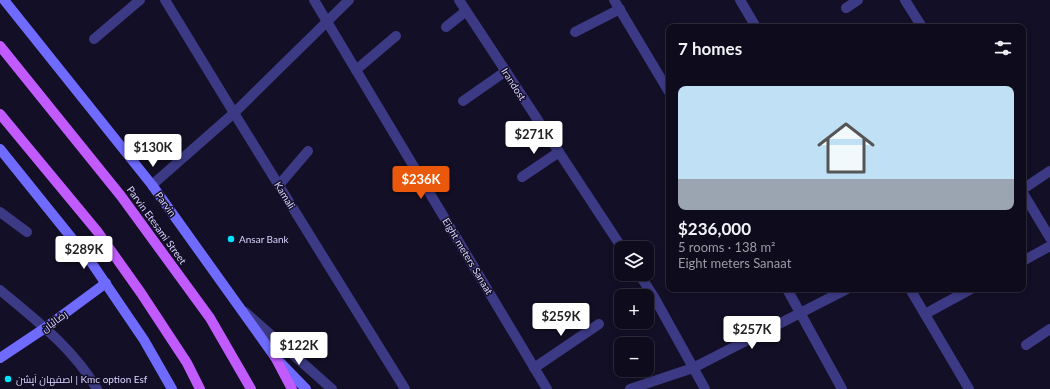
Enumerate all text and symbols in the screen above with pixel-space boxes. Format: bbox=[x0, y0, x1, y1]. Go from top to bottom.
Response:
icon: filters bbox=[992, 37, 1014, 59]
text: 7 homes bbox=[678, 38, 742, 59]
street label: Irandost bbox=[499, 66, 529, 103]
icon: home bbox=[810, 112, 882, 184]
pin: $271K bbox=[506, 121, 562, 155]
text: $271K bbox=[514, 126, 554, 142]
pin: $130K bbox=[125, 134, 181, 168]
text: $130K bbox=[133, 139, 173, 155]
pin: $236K bbox=[393, 166, 449, 200]
text: $236K bbox=[401, 171, 441, 187]
street label: Kamali bbox=[272, 179, 298, 211]
street label: Parvin Etesami Street bbox=[125, 184, 190, 267]
street label: Parvin bbox=[153, 189, 179, 219]
street label: Eight meters Sanaat bbox=[440, 216, 496, 297]
text: $236,000 bbox=[678, 218, 751, 239]
place label: Ansar Bank bbox=[239, 233, 290, 245]
marker: Ansar Bank bbox=[226, 234, 236, 244]
pin: $289K bbox=[56, 236, 112, 270]
text: 5 rooms · 138 m² bbox=[678, 239, 775, 255]
text: $289K bbox=[64, 241, 104, 257]
map controls bbox=[614, 241, 654, 377]
button: layers bbox=[614, 241, 654, 281]
text: Eight meters Sanaat bbox=[678, 255, 791, 271]
button: + bbox=[614, 289, 654, 329]
pin: $259K bbox=[533, 303, 589, 337]
street label: رضائیان bbox=[39, 308, 70, 335]
text: $259K bbox=[541, 308, 581, 324]
pin: $257K bbox=[724, 316, 780, 350]
text: $257K bbox=[732, 321, 772, 337]
pin: $122K bbox=[271, 332, 327, 366]
text: $122K bbox=[279, 337, 319, 353]
button: − bbox=[614, 337, 654, 377]
place label: اصفهان آپشن | Kmc option Esf bbox=[16, 373, 148, 386]
marker: اصفهان آپشن | Kmc option Esf bbox=[3, 374, 13, 384]

